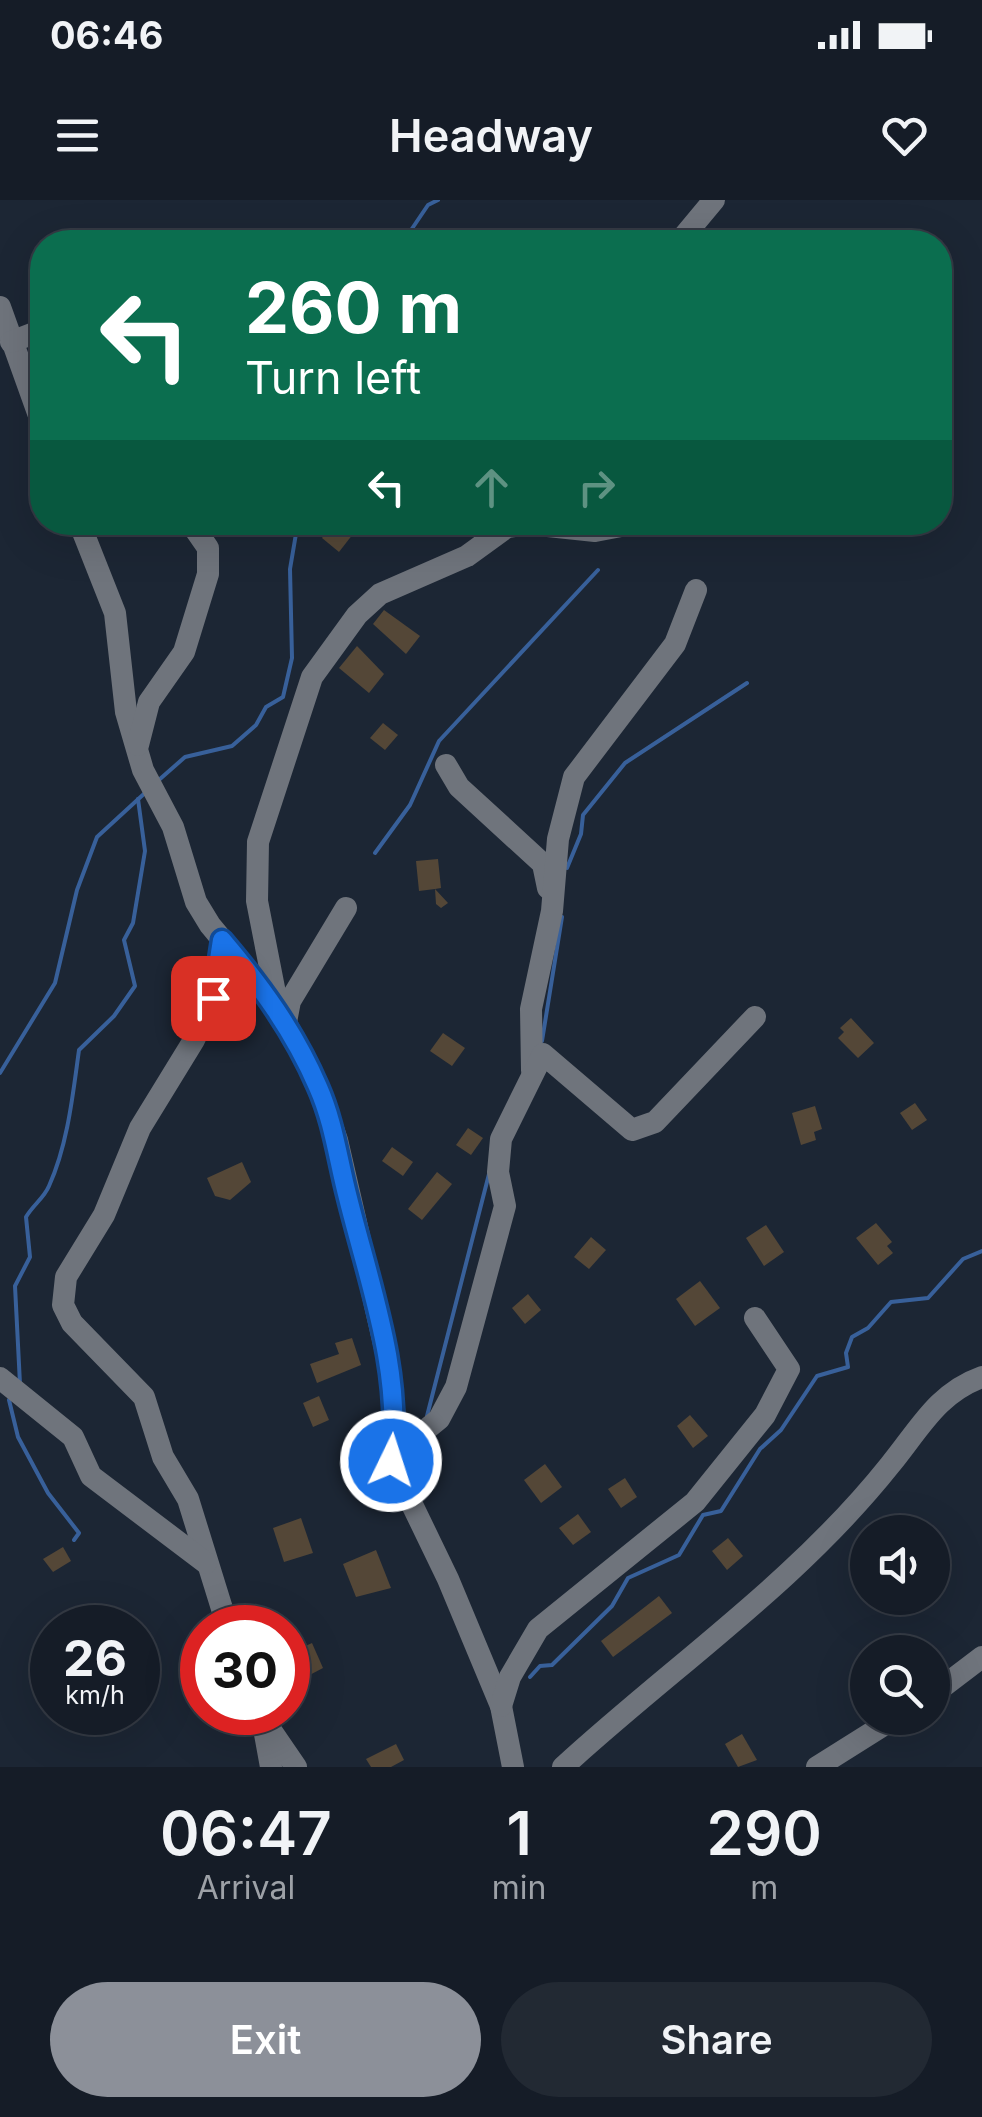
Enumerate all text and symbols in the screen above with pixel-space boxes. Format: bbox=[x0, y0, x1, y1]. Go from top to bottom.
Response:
text: 06:46 bbox=[50, 12, 163, 58]
icon: menu bbox=[50, 108, 105, 163]
text: Headway bbox=[389, 108, 593, 163]
icon: heart bbox=[877, 108, 932, 163]
text: 260 m bbox=[245, 265, 462, 350]
icon: left bbox=[80, 270, 210, 400]
text: Turn left bbox=[245, 350, 421, 405]
icon: left bbox=[359, 460, 414, 515]
icon: ahead bbox=[464, 460, 519, 515]
icon: right bbox=[569, 460, 624, 515]
pin bbox=[171, 956, 256, 1041]
icon: arrive bbox=[186, 971, 241, 1026]
position arrow bbox=[339, 1409, 443, 1513]
map controls bbox=[850, 1515, 950, 1735]
button: sound bbox=[850, 1515, 950, 1615]
speed limit sign: 30 bbox=[180, 1605, 310, 1735]
text: 26 bbox=[63, 1628, 127, 1688]
button: search bbox=[850, 1635, 950, 1735]
text: km/h bbox=[65, 1680, 125, 1710]
text: 06:47 bbox=[160, 1797, 332, 1869]
text: 1 bbox=[506, 1797, 532, 1869]
text: 290 bbox=[707, 1797, 822, 1869]
text: Arrival bbox=[197, 1868, 295, 1907]
text: min bbox=[492, 1868, 546, 1907]
text: m bbox=[750, 1868, 778, 1907]
button: Exit bbox=[50, 1982, 481, 2097]
button: Share bbox=[501, 1982, 932, 2097]

